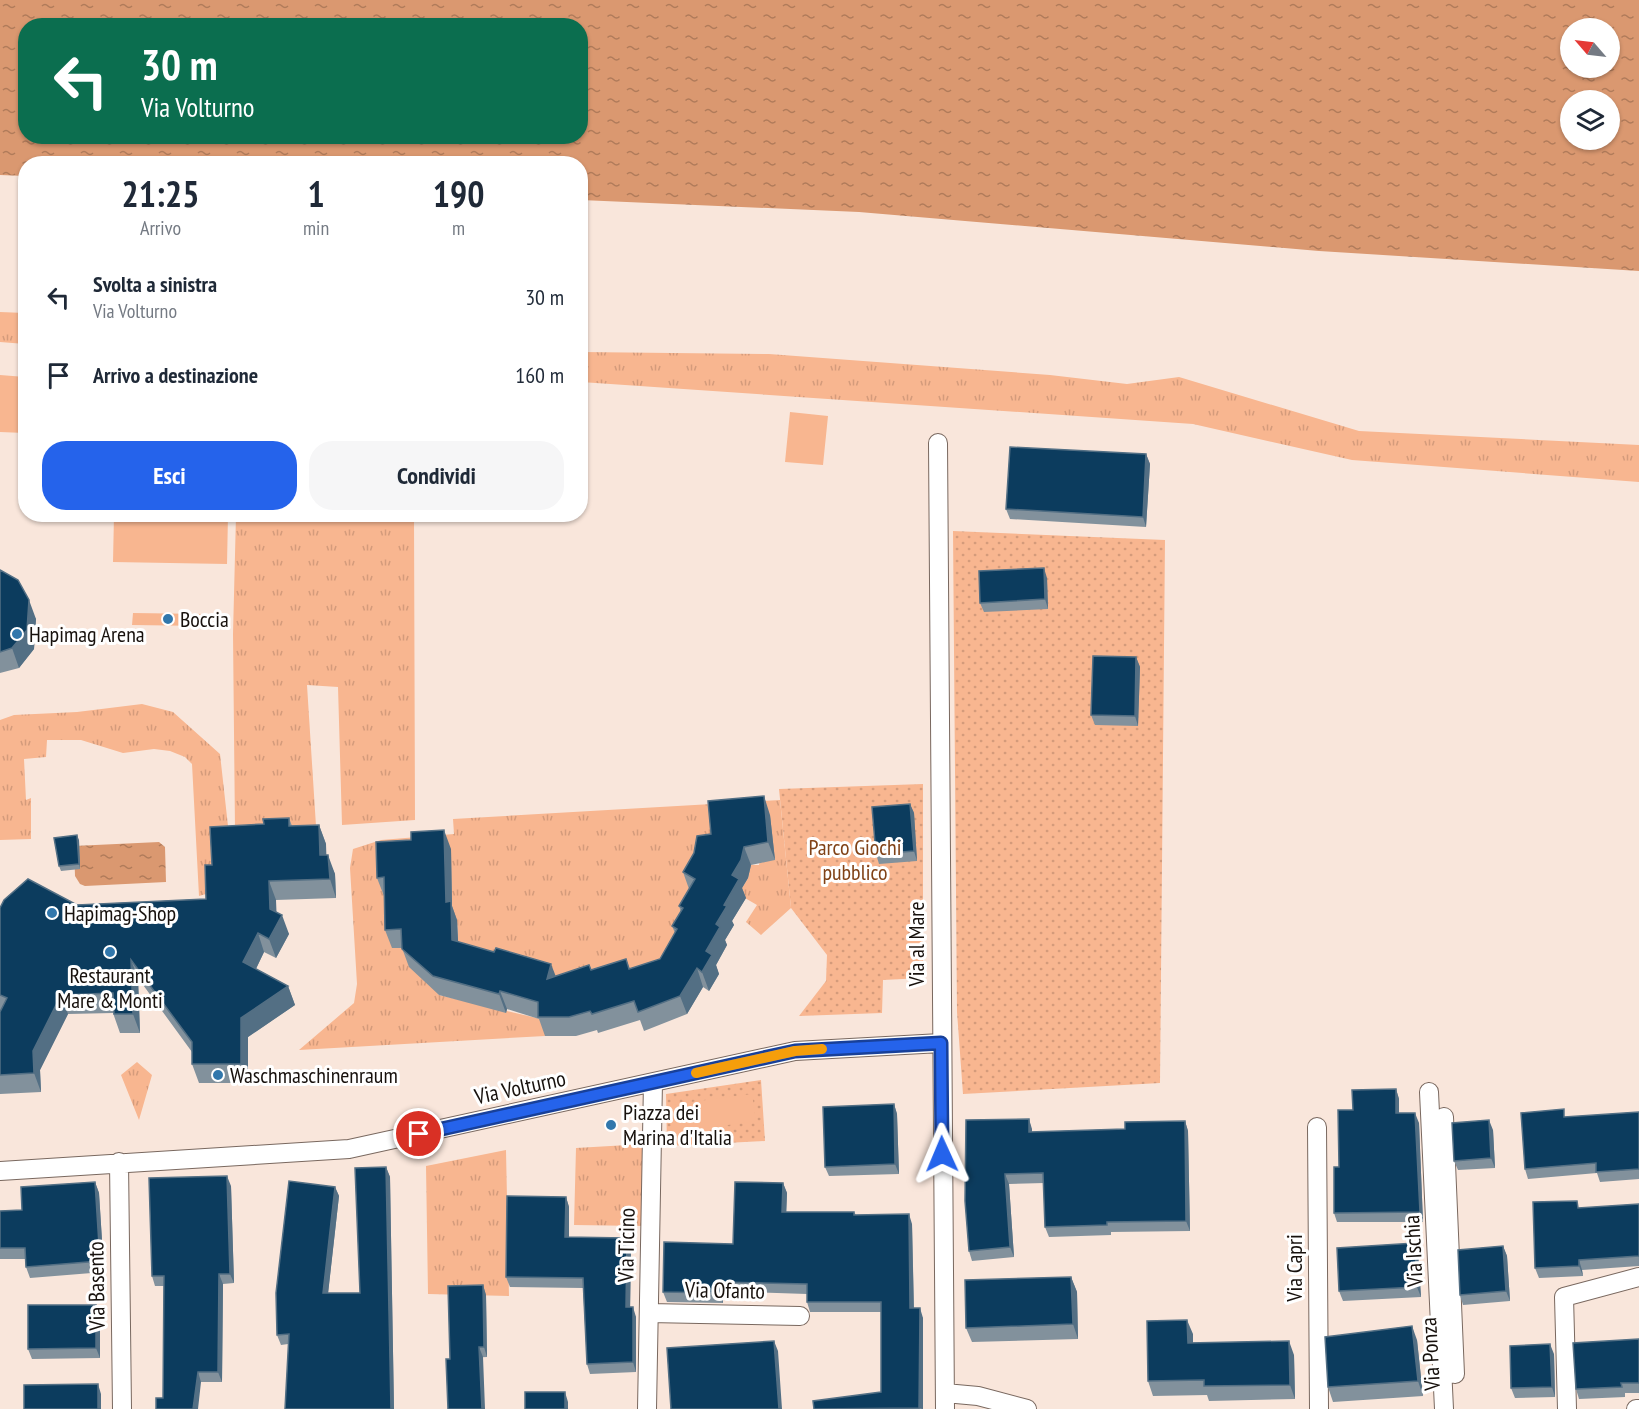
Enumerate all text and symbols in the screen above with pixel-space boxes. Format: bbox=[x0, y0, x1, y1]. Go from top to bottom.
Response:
north arrow bbox=[1560, 18, 1620, 78]
map controls bbox=[1560, 18, 1620, 150]
text: 30 m bbox=[141, 37, 218, 92]
icon: left bbox=[42, 42, 120, 120]
text: Via Volturno bbox=[141, 90, 254, 124]
button: layers bbox=[1560, 90, 1620, 150]
text: 21:25 bbox=[122, 170, 199, 217]
text: 1 bbox=[307, 170, 325, 217]
text: 190 bbox=[433, 170, 484, 217]
text: Arrivo bbox=[140, 215, 181, 241]
text: min bbox=[303, 215, 329, 241]
text: m bbox=[452, 215, 465, 241]
text: Svolta a sinistra bbox=[93, 270, 217, 298]
icon: left bbox=[42, 281, 75, 314]
text: 30 m bbox=[525, 283, 564, 311]
text: Via Volturno bbox=[93, 298, 177, 324]
icon: arrive bbox=[42, 359, 75, 392]
text: Arrivo a destinazione bbox=[93, 361, 258, 389]
text: 160 m bbox=[515, 361, 564, 389]
button: Esci bbox=[42, 441, 297, 510]
button: Condividi bbox=[309, 441, 564, 510]
place label: Boccia bbox=[180, 605, 229, 633]
marker: Boccia bbox=[161, 612, 175, 626]
place label: Hapimag Arena bbox=[29, 620, 145, 648]
marker: Hapimag Arena bbox=[10, 627, 24, 641]
park label: Parco Giochi pubblico bbox=[808, 833, 902, 886]
place label: Hapimag-Shop bbox=[64, 899, 176, 927]
street label: Via al Mare bbox=[902, 902, 930, 987]
marker: Hapimag-Shop bbox=[45, 906, 59, 920]
marker: Restaurant Mare & Monti bbox=[103, 945, 117, 959]
place label: Restaurant Mare & Monti bbox=[57, 961, 163, 1014]
place label: Waschmaschinenraum bbox=[230, 1061, 398, 1089]
street label: Via Volturno bbox=[471, 1064, 568, 1111]
marker: Waschmaschinenraum bbox=[211, 1068, 225, 1082]
place label: Piazza dei Marina d'Italia bbox=[623, 1098, 732, 1151]
pin bbox=[393, 1108, 444, 1159]
icon: arrive bbox=[402, 1117, 435, 1150]
marker: Piazza dei Marina d'Italia bbox=[604, 1118, 618, 1132]
position arrow bbox=[910, 1122, 974, 1186]
street label: Via Ticino bbox=[611, 1208, 641, 1283]
street label: Via Ischia bbox=[1397, 1214, 1429, 1289]
street label: Via Capri bbox=[1280, 1234, 1308, 1303]
street label: Via Basento bbox=[81, 1241, 111, 1332]
street label: Via Ofanto bbox=[684, 1275, 765, 1305]
street label: Via Ponza bbox=[1414, 1317, 1446, 1392]

